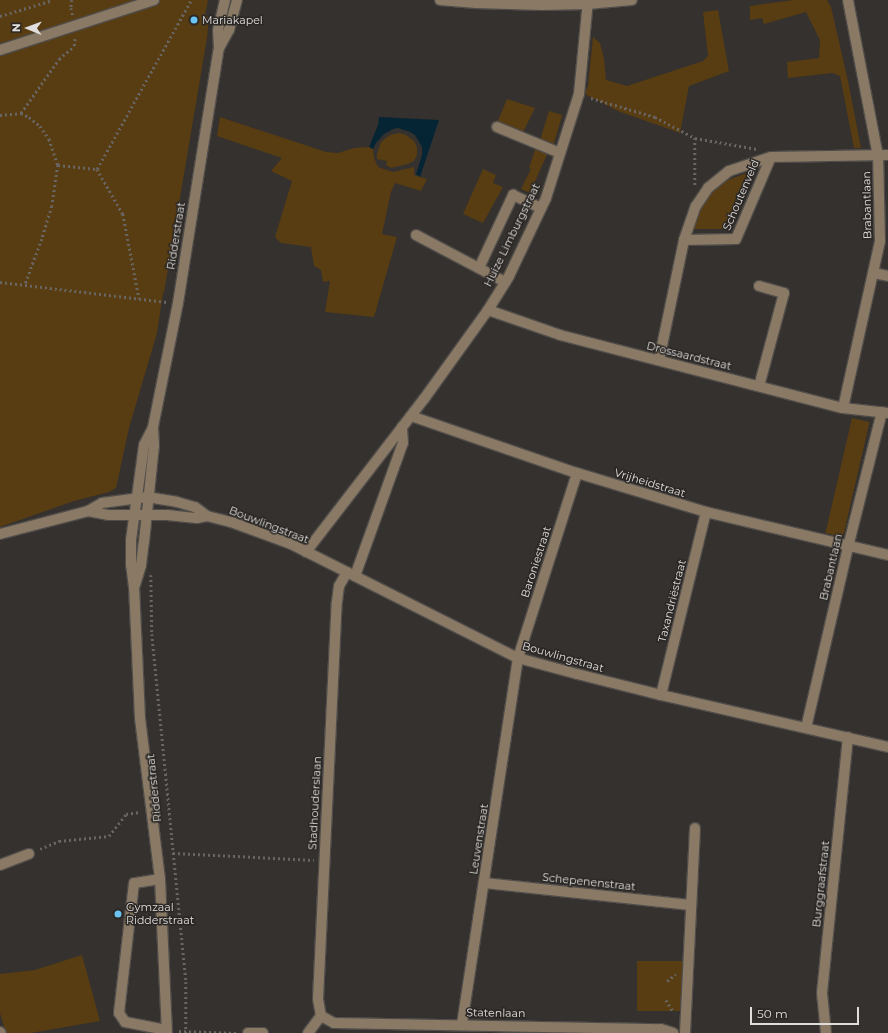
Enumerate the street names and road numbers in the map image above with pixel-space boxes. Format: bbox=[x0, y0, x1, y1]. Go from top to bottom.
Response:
street label: Schoutenveld bbox=[720, 158, 762, 232]
street label: Brabantlaan bbox=[860, 171, 874, 239]
street label: Huize Limburgstraat bbox=[481, 181, 543, 289]
street label: Ridderstraat bbox=[164, 201, 188, 271]
street label: Drossaardstraat bbox=[645, 339, 733, 373]
street label: Vrijheidstraat bbox=[613, 466, 687, 500]
street label: Bouwlingstraat bbox=[227, 504, 311, 546]
street label: Baroniestraat bbox=[518, 525, 554, 599]
street label: Brabantlaan bbox=[817, 532, 845, 602]
street label: Taxandriëstraat bbox=[655, 558, 689, 644]
street label: Bouwlingstraat bbox=[521, 639, 605, 675]
street label: Ridderstraat bbox=[144, 753, 164, 823]
street label: Stadhouderslaan bbox=[306, 756, 324, 850]
street label: Leuvenstraat bbox=[467, 803, 491, 875]
street label: Burggraafstraat bbox=[810, 840, 832, 928]
street label: Schepenenstraat bbox=[542, 871, 636, 893]
street label: Statenlaan bbox=[466, 1006, 526, 1020]

